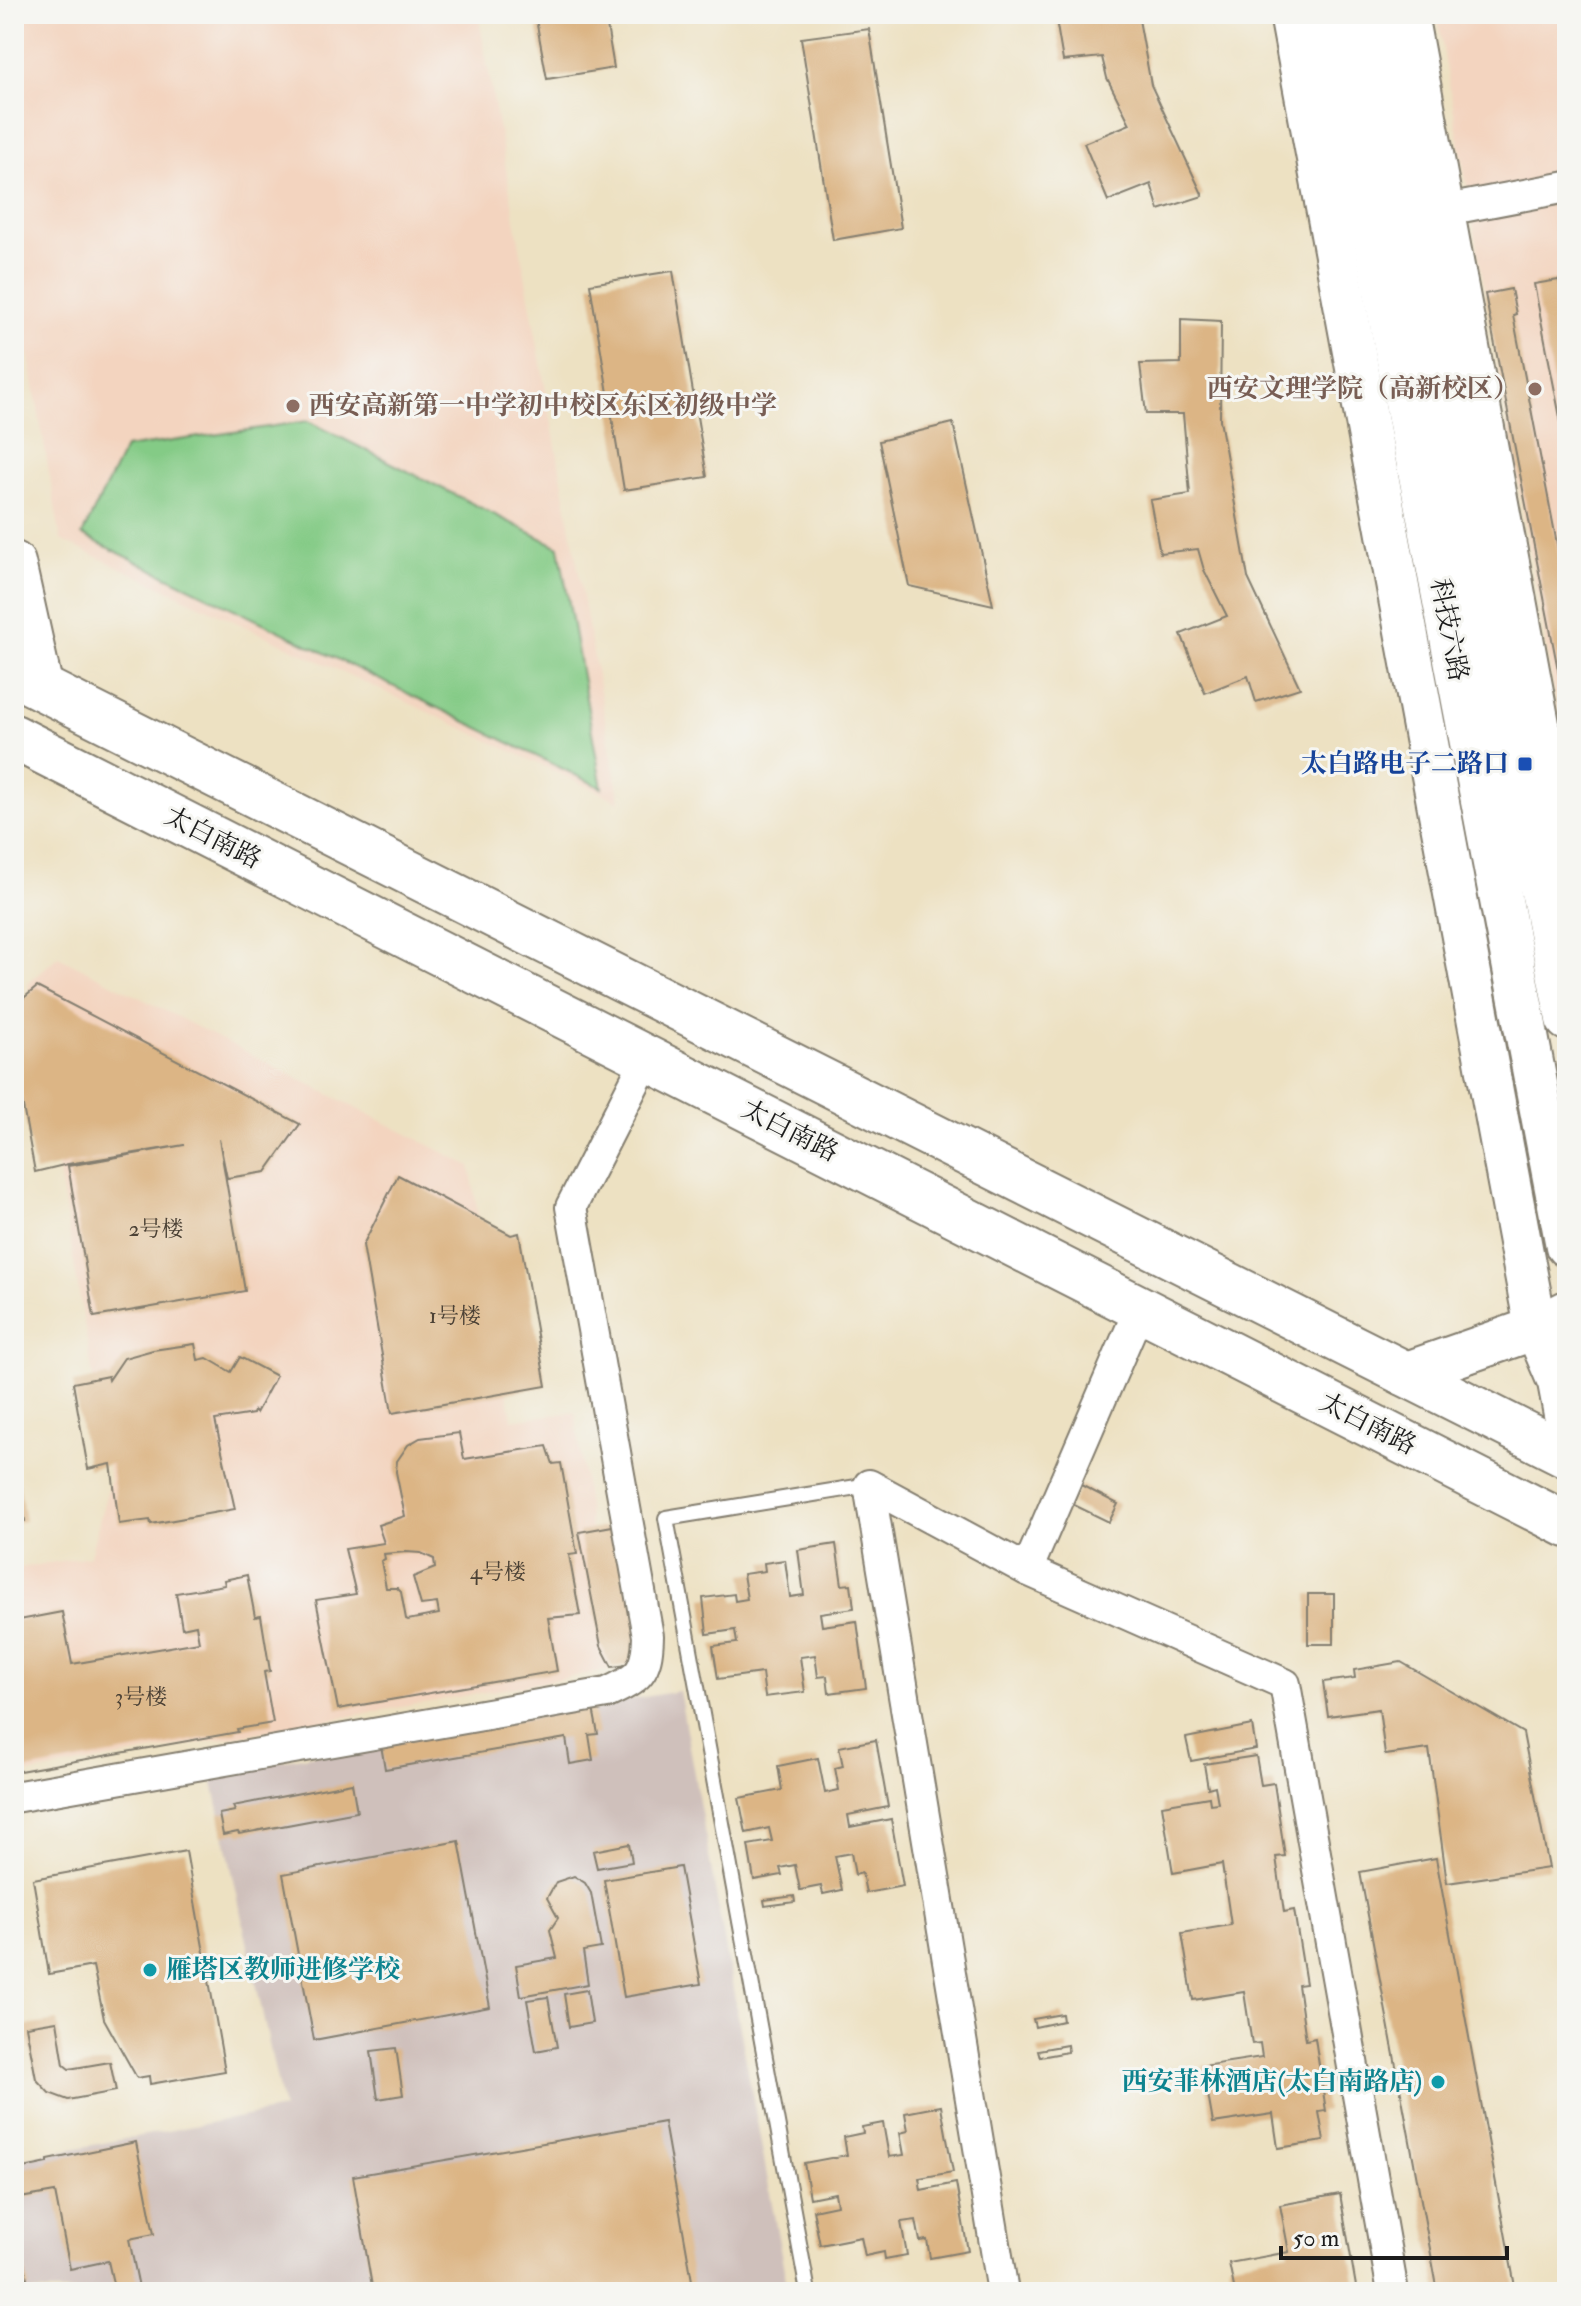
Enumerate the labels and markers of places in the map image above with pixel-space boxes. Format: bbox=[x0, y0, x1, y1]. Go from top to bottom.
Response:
place label: 西安文理学院（高新校区） bbox=[1207, 373, 1519, 405]
marker: 西安文理学院（高新校区） bbox=[1526, 380, 1544, 398]
place label: 西安高新第一中学初中校区东区初级中学 bbox=[309, 390, 777, 422]
marker: 西安高新第一中学初中校区东区初级中学 bbox=[284, 397, 302, 415]
place label: 太白路电子二路口 bbox=[1301, 748, 1509, 780]
marker: 太白路电子二路口 bbox=[1516, 755, 1534, 773]
place label: 雁塔区教师进修学校 bbox=[166, 1954, 400, 1986]
marker: 雁塔区教师进修学校 bbox=[141, 1961, 159, 1979]
place label: 西安菲林酒店(太白南路店) bbox=[1122, 2066, 1422, 2098]
marker: 西安菲林酒店(太白南路店) bbox=[1429, 2073, 1447, 2091]

